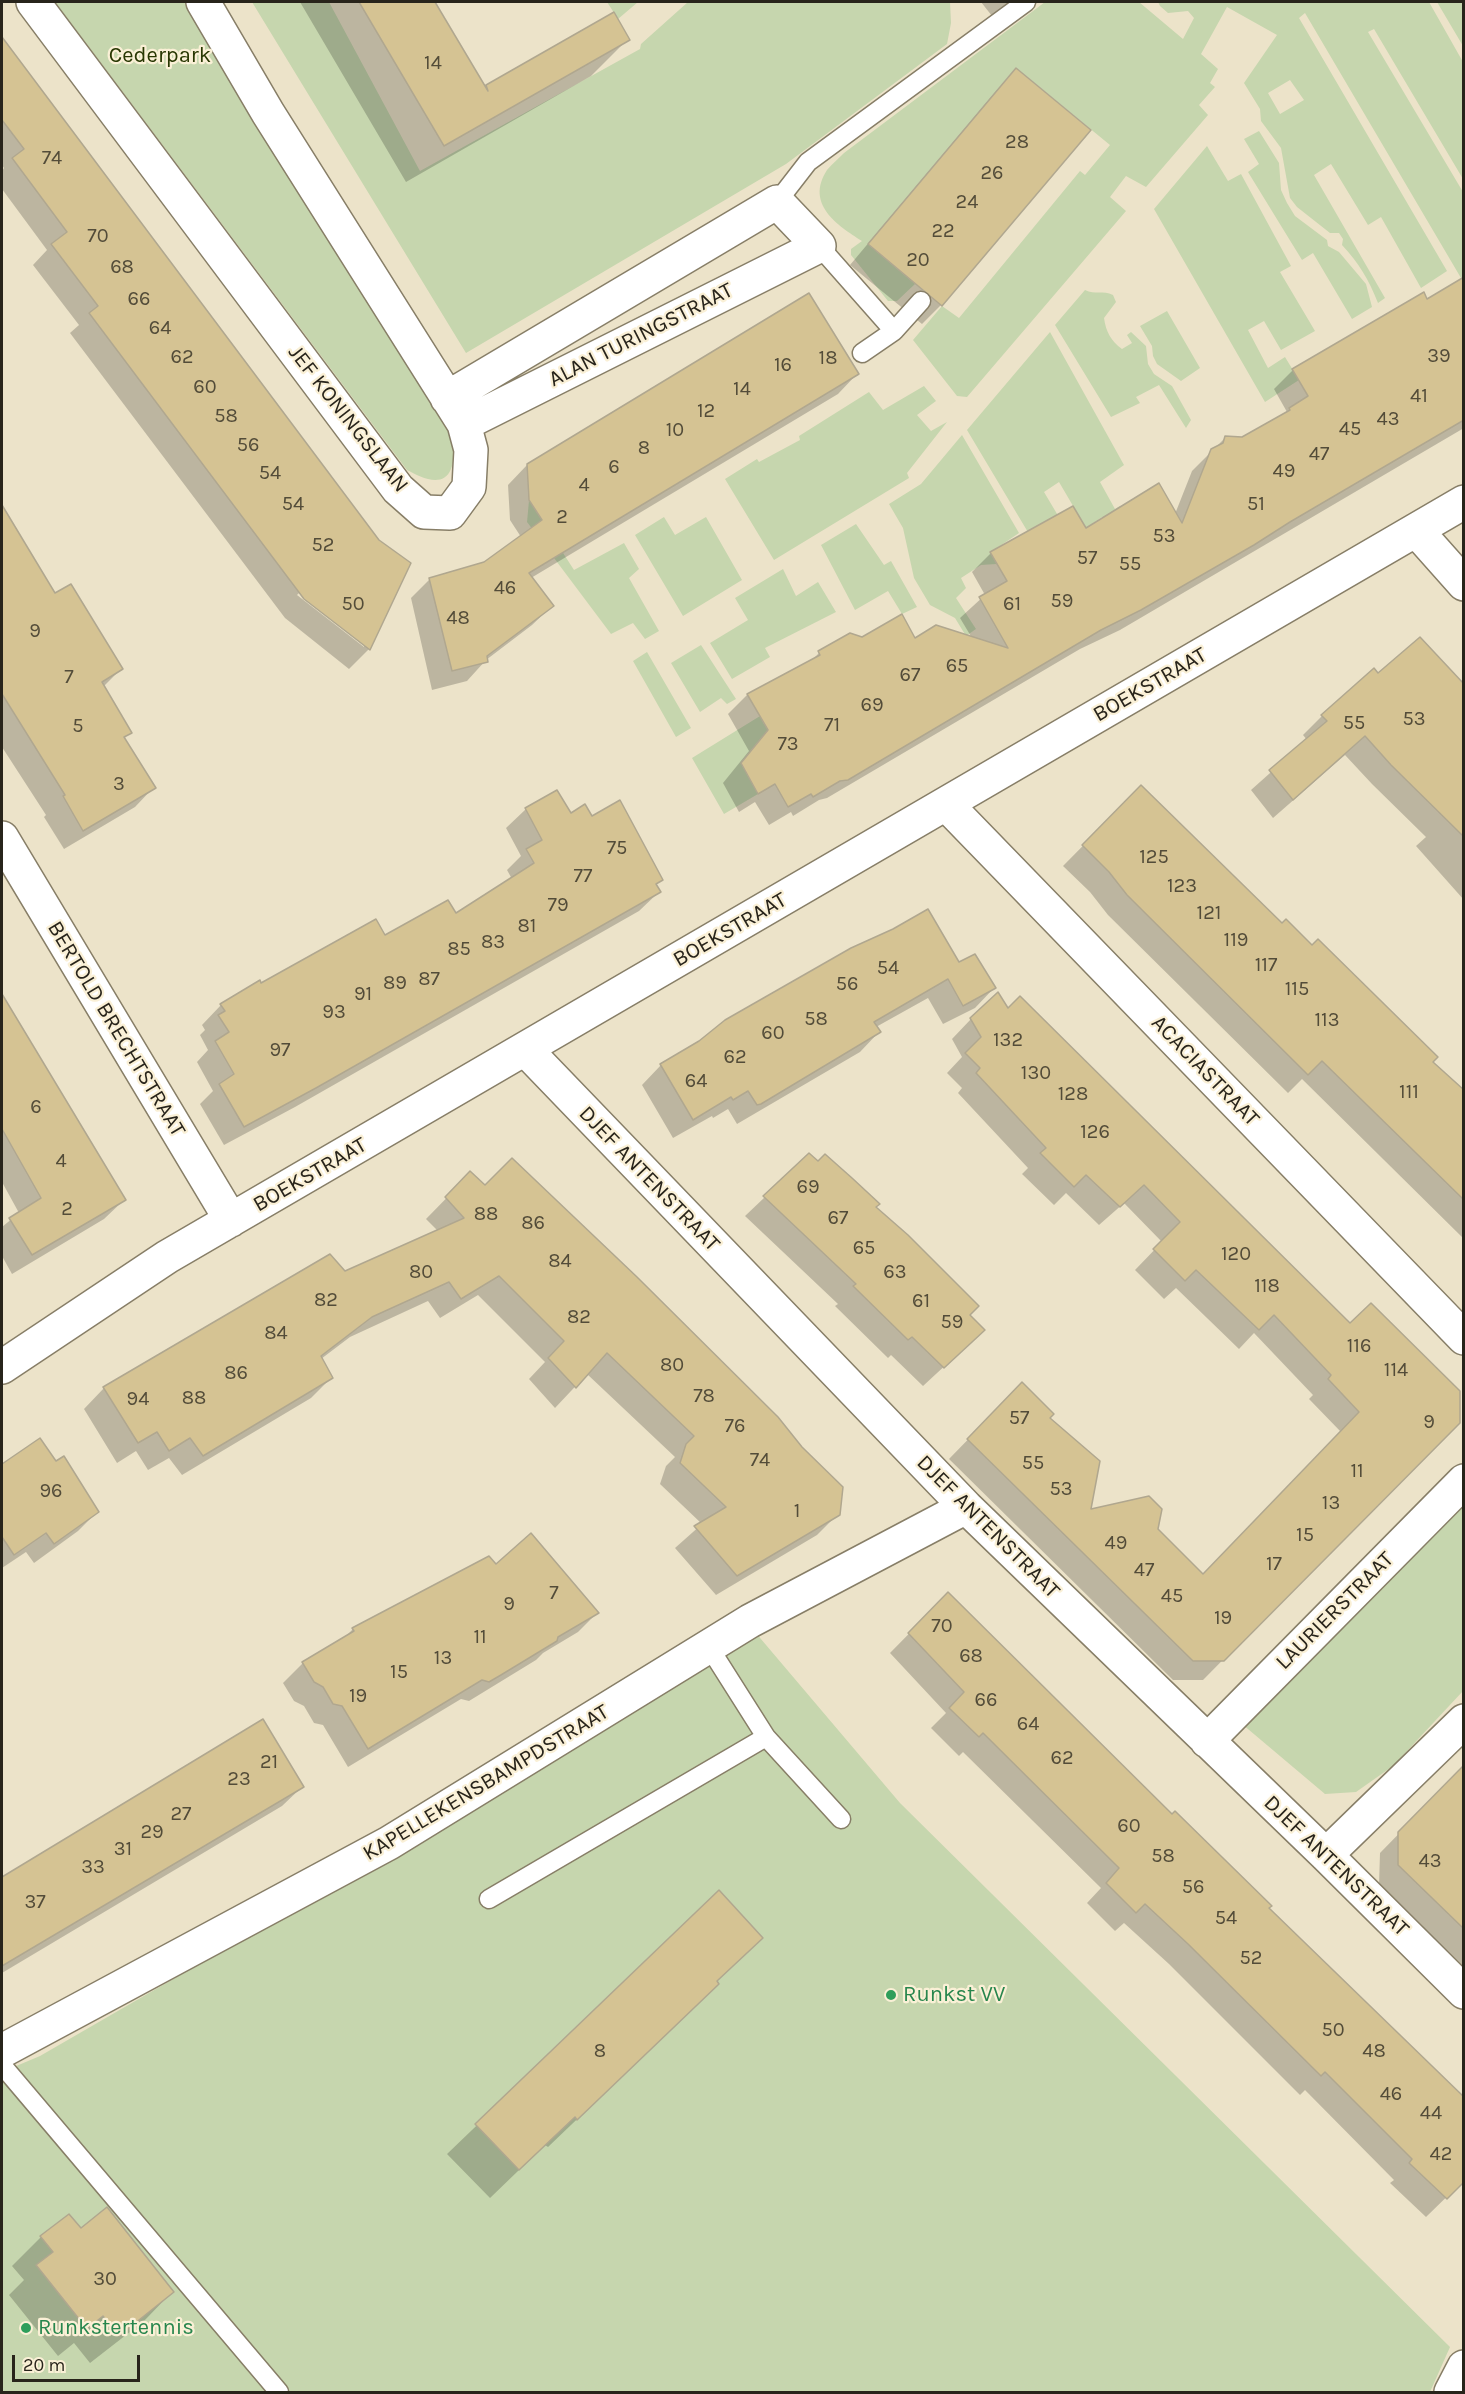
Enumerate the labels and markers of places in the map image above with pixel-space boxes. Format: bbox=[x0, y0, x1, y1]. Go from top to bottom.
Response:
place label: Runkst VV bbox=[903, 1982, 1005, 2008]
marker: Runkst VV bbox=[884, 1988, 898, 2002]
place label: Runkstertennis bbox=[38, 2315, 194, 2341]
marker: Runkstertennis bbox=[19, 2321, 33, 2335]

